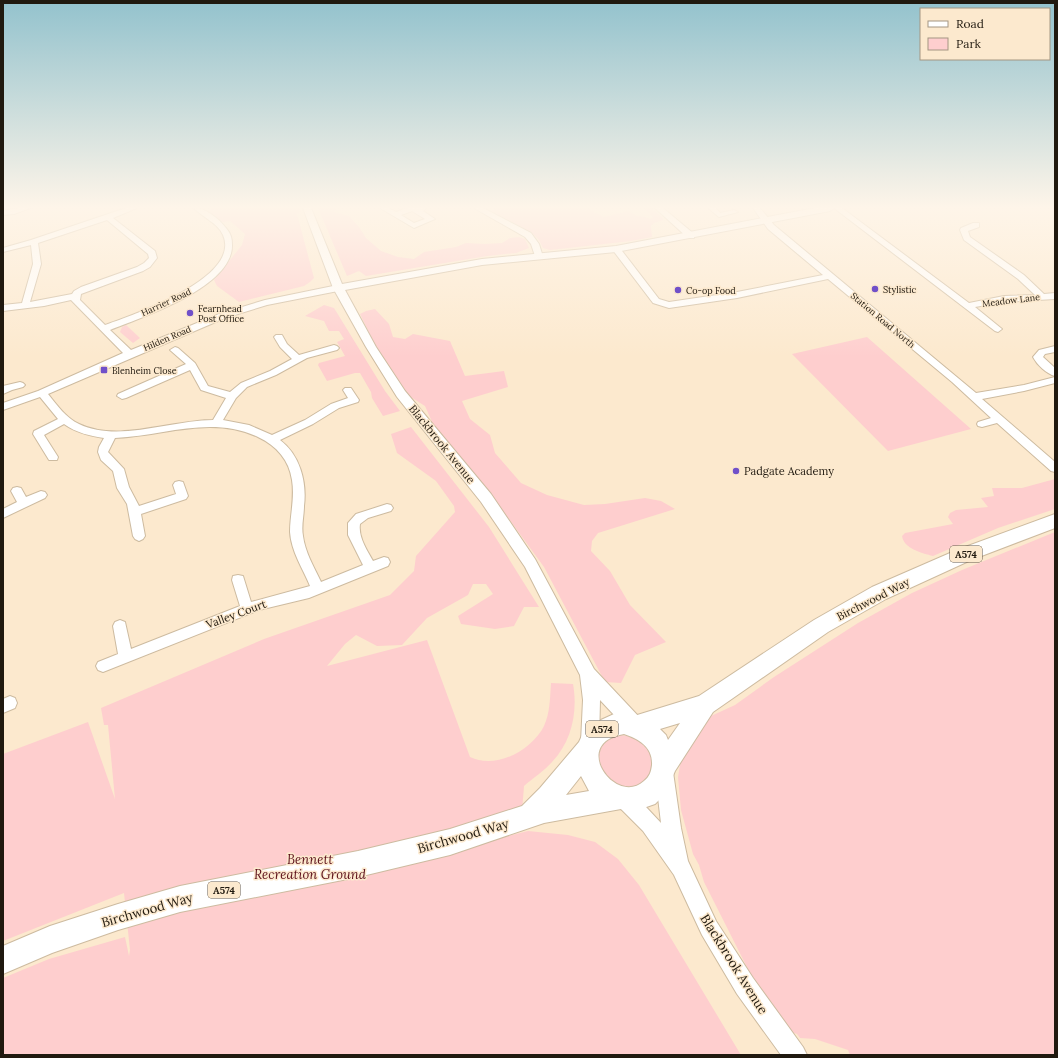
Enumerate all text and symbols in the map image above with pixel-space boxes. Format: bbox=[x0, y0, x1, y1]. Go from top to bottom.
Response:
legend bbox=[920, 8, 1050, 60]
text: Road bbox=[956, 16, 984, 31]
text: Park bbox=[956, 36, 982, 51]
marker: Stylistic bbox=[870, 284, 880, 294]
place label: Stylistic bbox=[883, 284, 916, 295]
street label: Harrier Road bbox=[139, 285, 193, 318]
marker: Co-op Food bbox=[673, 285, 683, 295]
place label: Co-op Food bbox=[686, 285, 736, 296]
street label: Station Road North bbox=[849, 290, 918, 350]
street label: Meadow Lane bbox=[981, 291, 1041, 309]
place label: Fearnhead Post Office bbox=[198, 303, 244, 324]
marker: Fearnhead Post Office bbox=[185, 308, 195, 318]
street label: Hilden Road bbox=[141, 323, 193, 353]
marker: Blenheim Close bbox=[99, 365, 109, 375]
place label: Blenheim Close bbox=[112, 365, 177, 376]
street label: Blackbrook Avenue bbox=[406, 402, 478, 486]
place label: Padgate Academy bbox=[744, 464, 834, 478]
marker: Padgate Academy bbox=[731, 466, 741, 476]
road number: A574 bbox=[950, 546, 982, 562]
street label: Birchwood Way bbox=[834, 575, 912, 623]
street label: Valley Court bbox=[203, 596, 269, 632]
road number: A574 bbox=[586, 721, 618, 737]
street label: Birchwood Way bbox=[415, 815, 511, 857]
park label: Bennett Recreation Ground bbox=[254, 851, 367, 883]
road number: A574 bbox=[208, 882, 240, 898]
street label: Birchwood Way bbox=[99, 889, 195, 931]
street label: Blackbrook Avenue bbox=[696, 911, 772, 1017]

